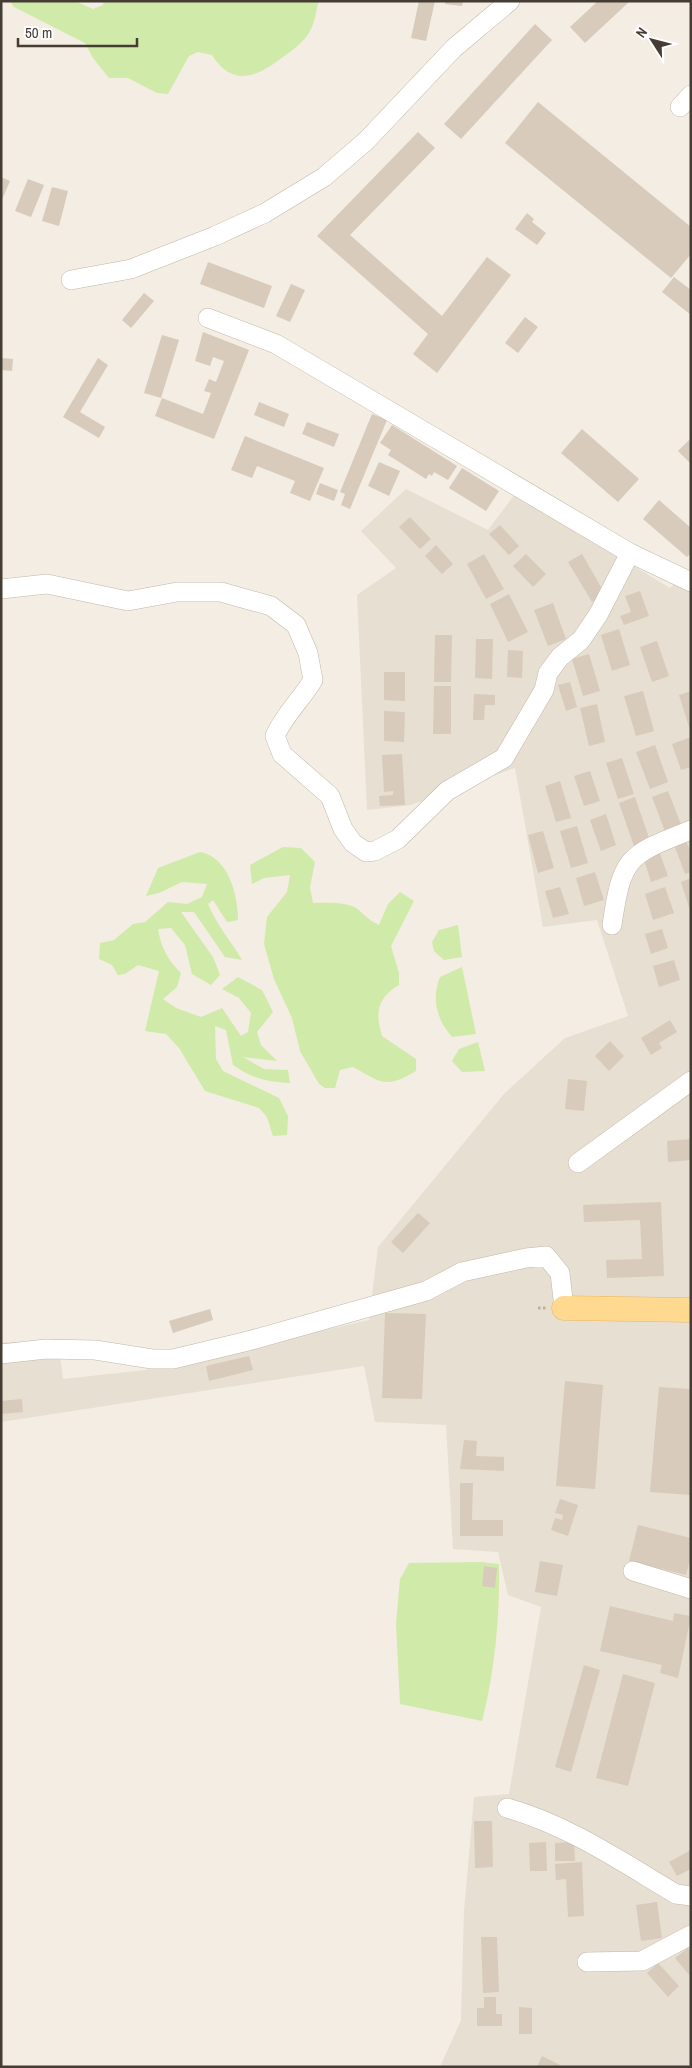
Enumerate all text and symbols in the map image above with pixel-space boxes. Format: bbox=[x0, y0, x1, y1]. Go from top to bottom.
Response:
scale bar bbox=[18, 15, 136, 47]
north arrow bbox=[627, 15, 677, 65]
text: 50 m bbox=[25, 22, 52, 43]
text: N bbox=[632, 24, 651, 41]

